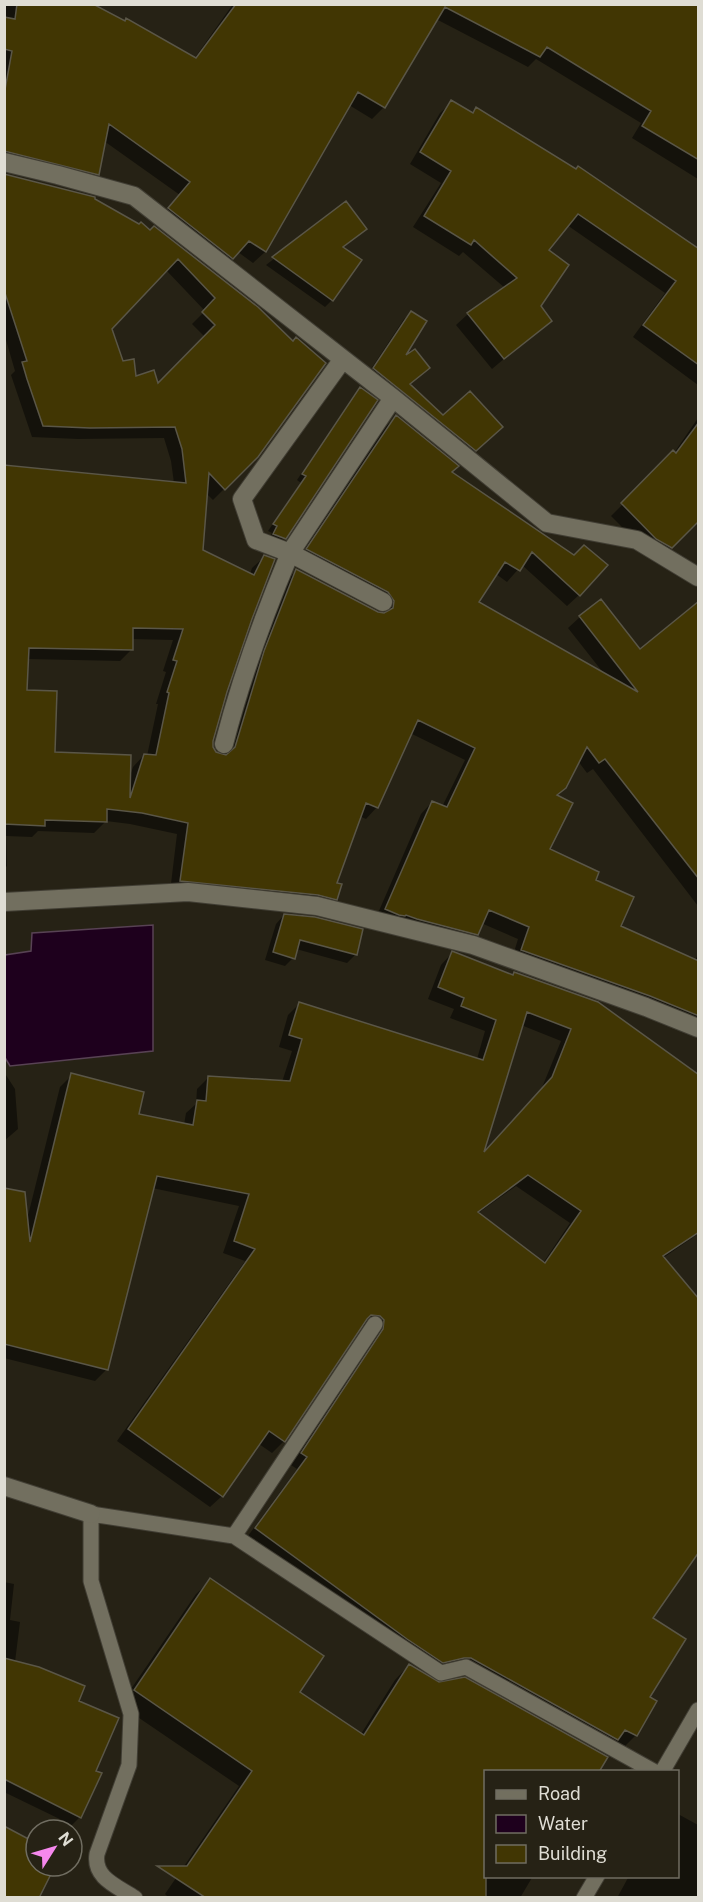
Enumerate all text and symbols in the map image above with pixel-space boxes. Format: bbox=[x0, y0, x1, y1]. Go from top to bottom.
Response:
legend bbox=[484, 1770, 679, 1878]
text: Road bbox=[538, 1783, 581, 1804]
text: Water bbox=[538, 1813, 588, 1834]
north arrow bbox=[24, 1818, 84, 1878]
text: N bbox=[54, 1829, 77, 1850]
text: Building bbox=[538, 1843, 607, 1864]

